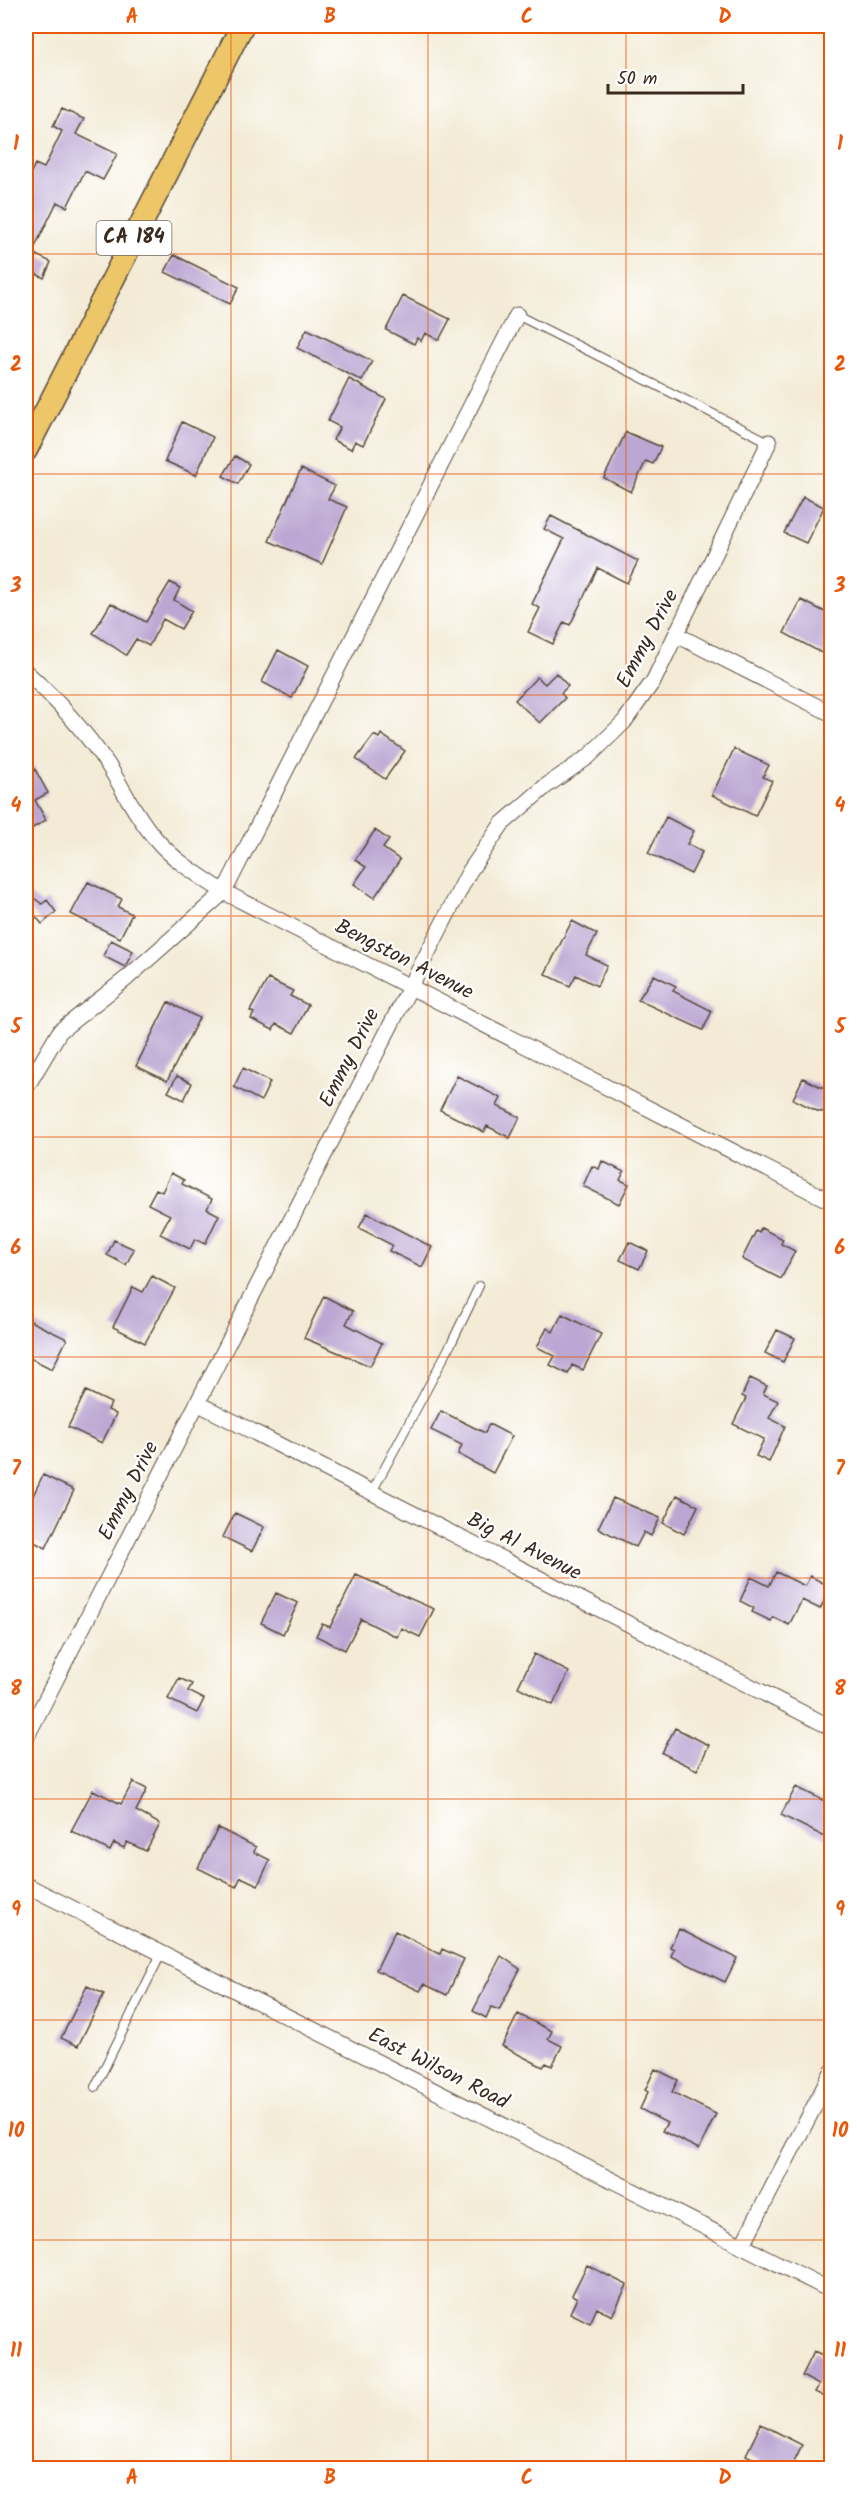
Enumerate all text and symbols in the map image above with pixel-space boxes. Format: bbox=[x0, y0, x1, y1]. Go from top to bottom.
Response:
text: A bbox=[126, 2, 138, 34]
text: B bbox=[324, 2, 336, 34]
text: C bbox=[521, 2, 533, 34]
text: D bbox=[718, 2, 732, 34]
scale bar bbox=[608, 57, 743, 95]
text: 50 m bbox=[617, 65, 657, 94]
text: 1 bbox=[13, 129, 19, 161]
text: 1 bbox=[837, 129, 843, 161]
road number: CA 184 bbox=[96, 221, 172, 255]
text: 2 bbox=[10, 350, 22, 382]
text: 2 bbox=[834, 350, 846, 382]
text: 3 bbox=[10, 571, 22, 603]
text: 3 bbox=[834, 571, 846, 603]
street label: Emmy Drive bbox=[608, 583, 688, 694]
text: 4 bbox=[11, 791, 22, 823]
text: 4 bbox=[835, 791, 846, 823]
street label: Bengston Avenue bbox=[329, 911, 480, 1009]
street label: Emmy Drive bbox=[311, 1002, 389, 1114]
text: 5 bbox=[10, 1012, 23, 1044]
text: 5 bbox=[834, 1012, 847, 1044]
text: 6 bbox=[11, 1233, 22, 1265]
text: 6 bbox=[835, 1233, 846, 1265]
street label: Emmy Drive bbox=[90, 1435, 168, 1547]
text: 7 bbox=[11, 1454, 21, 1486]
text: 7 bbox=[835, 1454, 845, 1486]
street label: Big Al Avenue bbox=[461, 1504, 588, 1590]
text: 8 bbox=[10, 1674, 22, 1706]
text: 8 bbox=[834, 1674, 846, 1706]
text: 9 bbox=[11, 1895, 21, 1927]
text: 9 bbox=[835, 1895, 845, 1927]
street label: East Wilson Road bbox=[362, 2019, 515, 2119]
text: 10 bbox=[8, 2116, 25, 2148]
text: 10 bbox=[832, 2116, 849, 2148]
text: 11 bbox=[10, 2336, 22, 2368]
text: 11 bbox=[834, 2336, 846, 2368]
text: A bbox=[126, 2463, 138, 2494]
text: B bbox=[324, 2463, 336, 2494]
text: C bbox=[521, 2463, 533, 2494]
text: D bbox=[718, 2463, 732, 2494]

